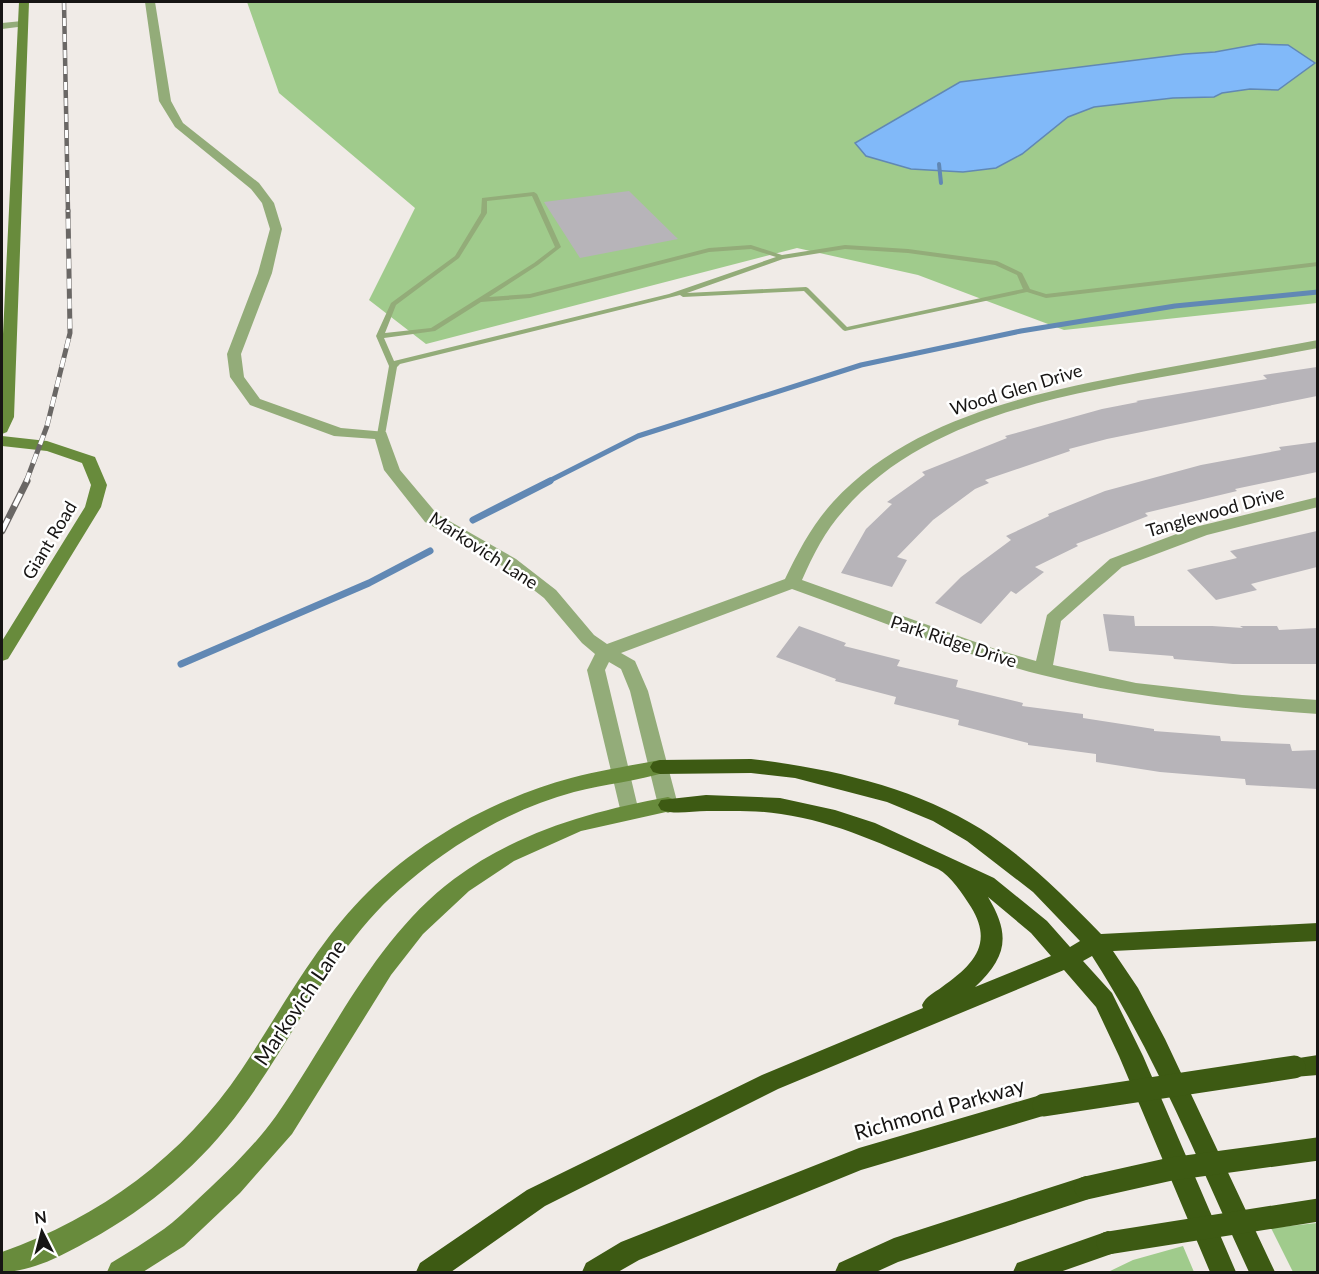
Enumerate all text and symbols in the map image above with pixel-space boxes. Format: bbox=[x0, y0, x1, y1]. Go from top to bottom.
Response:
street label: Wood Glen Drive bbox=[947, 358, 1085, 420]
street label: Tanglewood Drive bbox=[1143, 481, 1287, 541]
street label: Giant Road bbox=[17, 497, 81, 583]
street label: Markovich Lane bbox=[426, 507, 542, 593]
street label: Park Ridge Drive bbox=[888, 610, 1020, 672]
street label: Markovich Lane bbox=[248, 934, 350, 1070]
street label: Richmond Parkway bbox=[851, 1072, 1027, 1144]
north arrow bbox=[12, 1202, 72, 1262]
text: N bbox=[33, 1206, 48, 1227]

